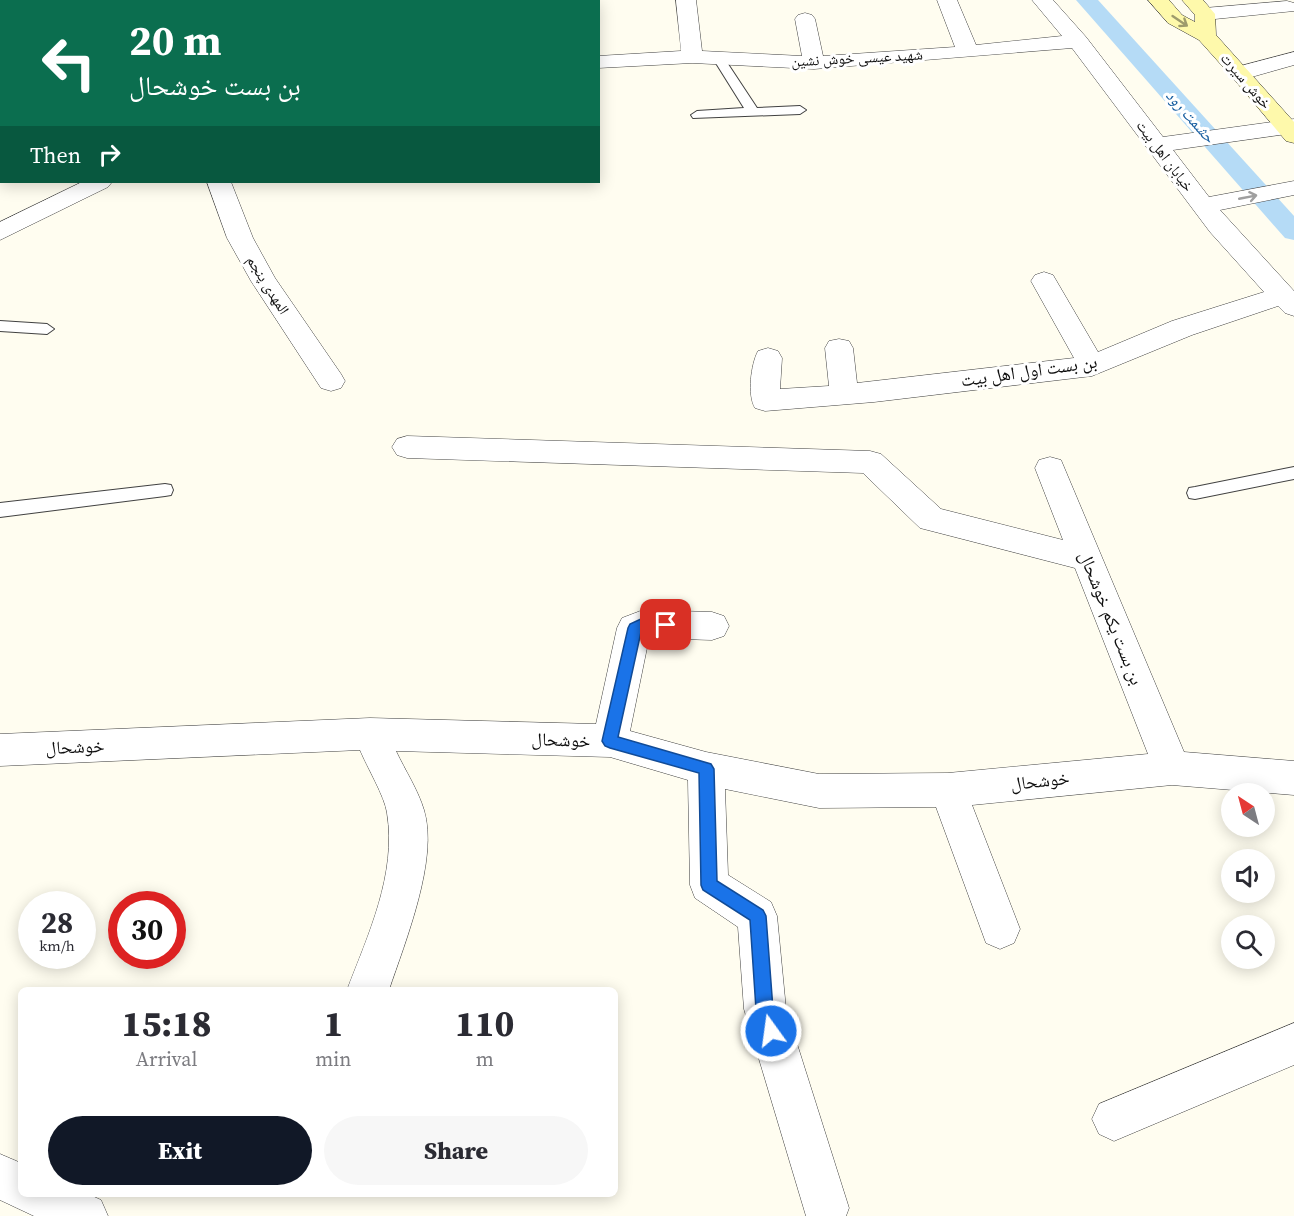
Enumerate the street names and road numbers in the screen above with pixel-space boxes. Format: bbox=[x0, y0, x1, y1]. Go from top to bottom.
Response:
street label: شهید عیسی خوش نشین bbox=[791, 44, 923, 71]
street label: خوش سیرت bbox=[1216, 48, 1277, 114]
street label: خیابان اهل بیت bbox=[1132, 116, 1199, 196]
street label: المهدی پنجم bbox=[242, 251, 295, 318]
street label: بن بست اول اهل بیت bbox=[959, 349, 1099, 392]
street label: بن بست یکم خوشحال bbox=[1073, 547, 1150, 689]
street label: خوشحال bbox=[531, 726, 591, 753]
street label: خوشحال bbox=[45, 733, 105, 760]
street label: خوشحال bbox=[1009, 765, 1071, 796]

